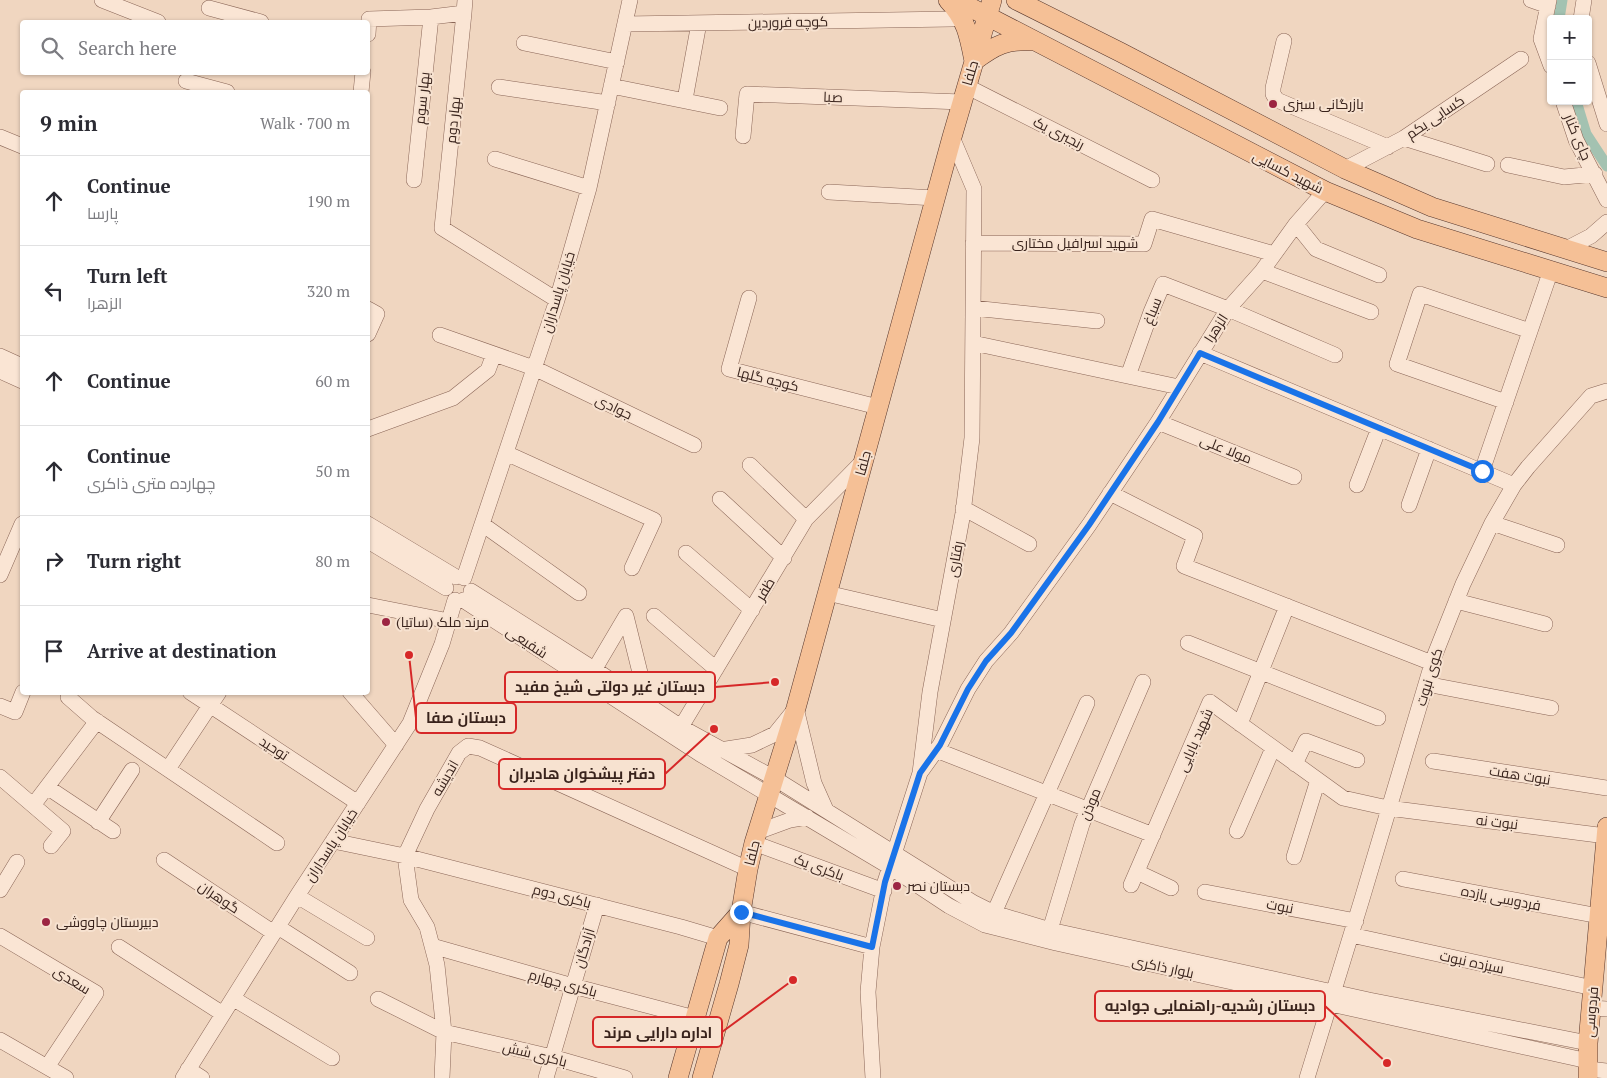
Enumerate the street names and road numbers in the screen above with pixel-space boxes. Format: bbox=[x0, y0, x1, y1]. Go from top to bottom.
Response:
street label: کوچه فروردین bbox=[748, 11, 828, 33]
street label: جلفا bbox=[957, 58, 982, 88]
street label: بهار سوم bbox=[409, 71, 435, 125]
street label: صبا bbox=[823, 87, 843, 106]
street label: کسایی یکم bbox=[1402, 90, 1468, 144]
street label: بهار دوم bbox=[441, 95, 465, 145]
street label: چای کنار bbox=[1559, 110, 1597, 163]
street label: رنجبری یک bbox=[1030, 112, 1088, 154]
street label: شهید کسایی bbox=[1250, 146, 1327, 197]
street label: شهید اسرافیل مختاری bbox=[1012, 233, 1138, 252]
street label: خیابان پاسداران bbox=[536, 249, 580, 335]
street label: سباغ bbox=[1138, 294, 1166, 327]
street label: الزهرا bbox=[1199, 310, 1232, 346]
street label: کوچه گلها bbox=[735, 362, 801, 396]
street label: جوادی bbox=[593, 389, 636, 424]
street label: مولا علی bbox=[1197, 430, 1255, 468]
street label: جلفا bbox=[850, 448, 875, 477]
street label: رفتاری bbox=[942, 539, 967, 579]
street label: ظفر bbox=[750, 574, 779, 605]
street label: شفیعی bbox=[503, 621, 552, 662]
street label: کوی نبوت bbox=[1411, 645, 1446, 708]
street label: شهید بابایی bbox=[1172, 705, 1217, 775]
street label: توحید bbox=[256, 731, 293, 764]
street label: اندیشه bbox=[427, 756, 463, 799]
street label: نبوت هفت bbox=[1488, 760, 1552, 789]
street label: موذن bbox=[1074, 785, 1105, 823]
street label: خیابان پاسداران bbox=[300, 804, 362, 886]
street label: نبوت نه bbox=[1475, 810, 1519, 834]
street label: جلفا bbox=[739, 838, 764, 867]
street label: باکری یک bbox=[792, 849, 847, 884]
street label: گوهران bbox=[195, 876, 244, 917]
street label: باکری دوم bbox=[531, 879, 593, 913]
street label: فردوسی یازده bbox=[1460, 880, 1543, 915]
street label: نبوت bbox=[1265, 894, 1295, 917]
street label: آزادگان bbox=[568, 925, 599, 970]
street label: سیزده نبوت bbox=[1438, 945, 1506, 978]
street label: بلوار ذاکری bbox=[1130, 951, 1196, 982]
street label: سعدی bbox=[50, 961, 94, 998]
street label: باکری چهارم bbox=[526, 964, 600, 1002]
street label: فردوسی bbox=[1579, 986, 1602, 1038]
street label: باکری شش bbox=[501, 1036, 569, 1071]

